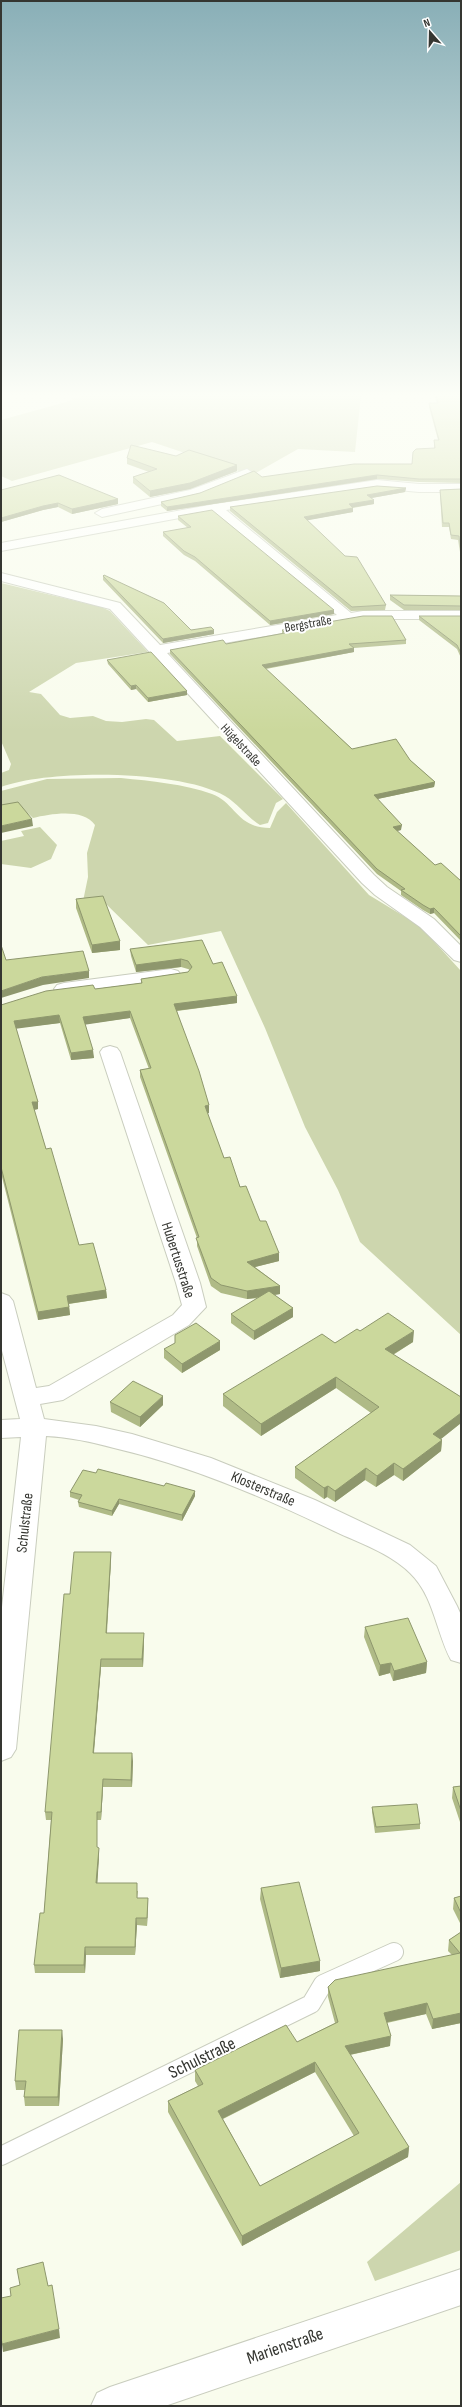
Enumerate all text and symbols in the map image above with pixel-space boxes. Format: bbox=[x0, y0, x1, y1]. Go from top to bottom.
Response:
north arrow bbox=[410, 12, 450, 52]
text: N bbox=[422, 16, 432, 30]
street label: Bergstraße bbox=[283, 612, 333, 636]
street label: Hügelstraße bbox=[217, 720, 265, 770]
street label: Hubertusstraße bbox=[157, 1220, 199, 1300]
street label: Klosterstraße bbox=[228, 1467, 298, 1511]
street label: Schulstraße bbox=[12, 1492, 38, 1554]
street label: Schulstraße bbox=[165, 2033, 239, 2083]
street label: Marienstraße bbox=[244, 2323, 326, 2369]

